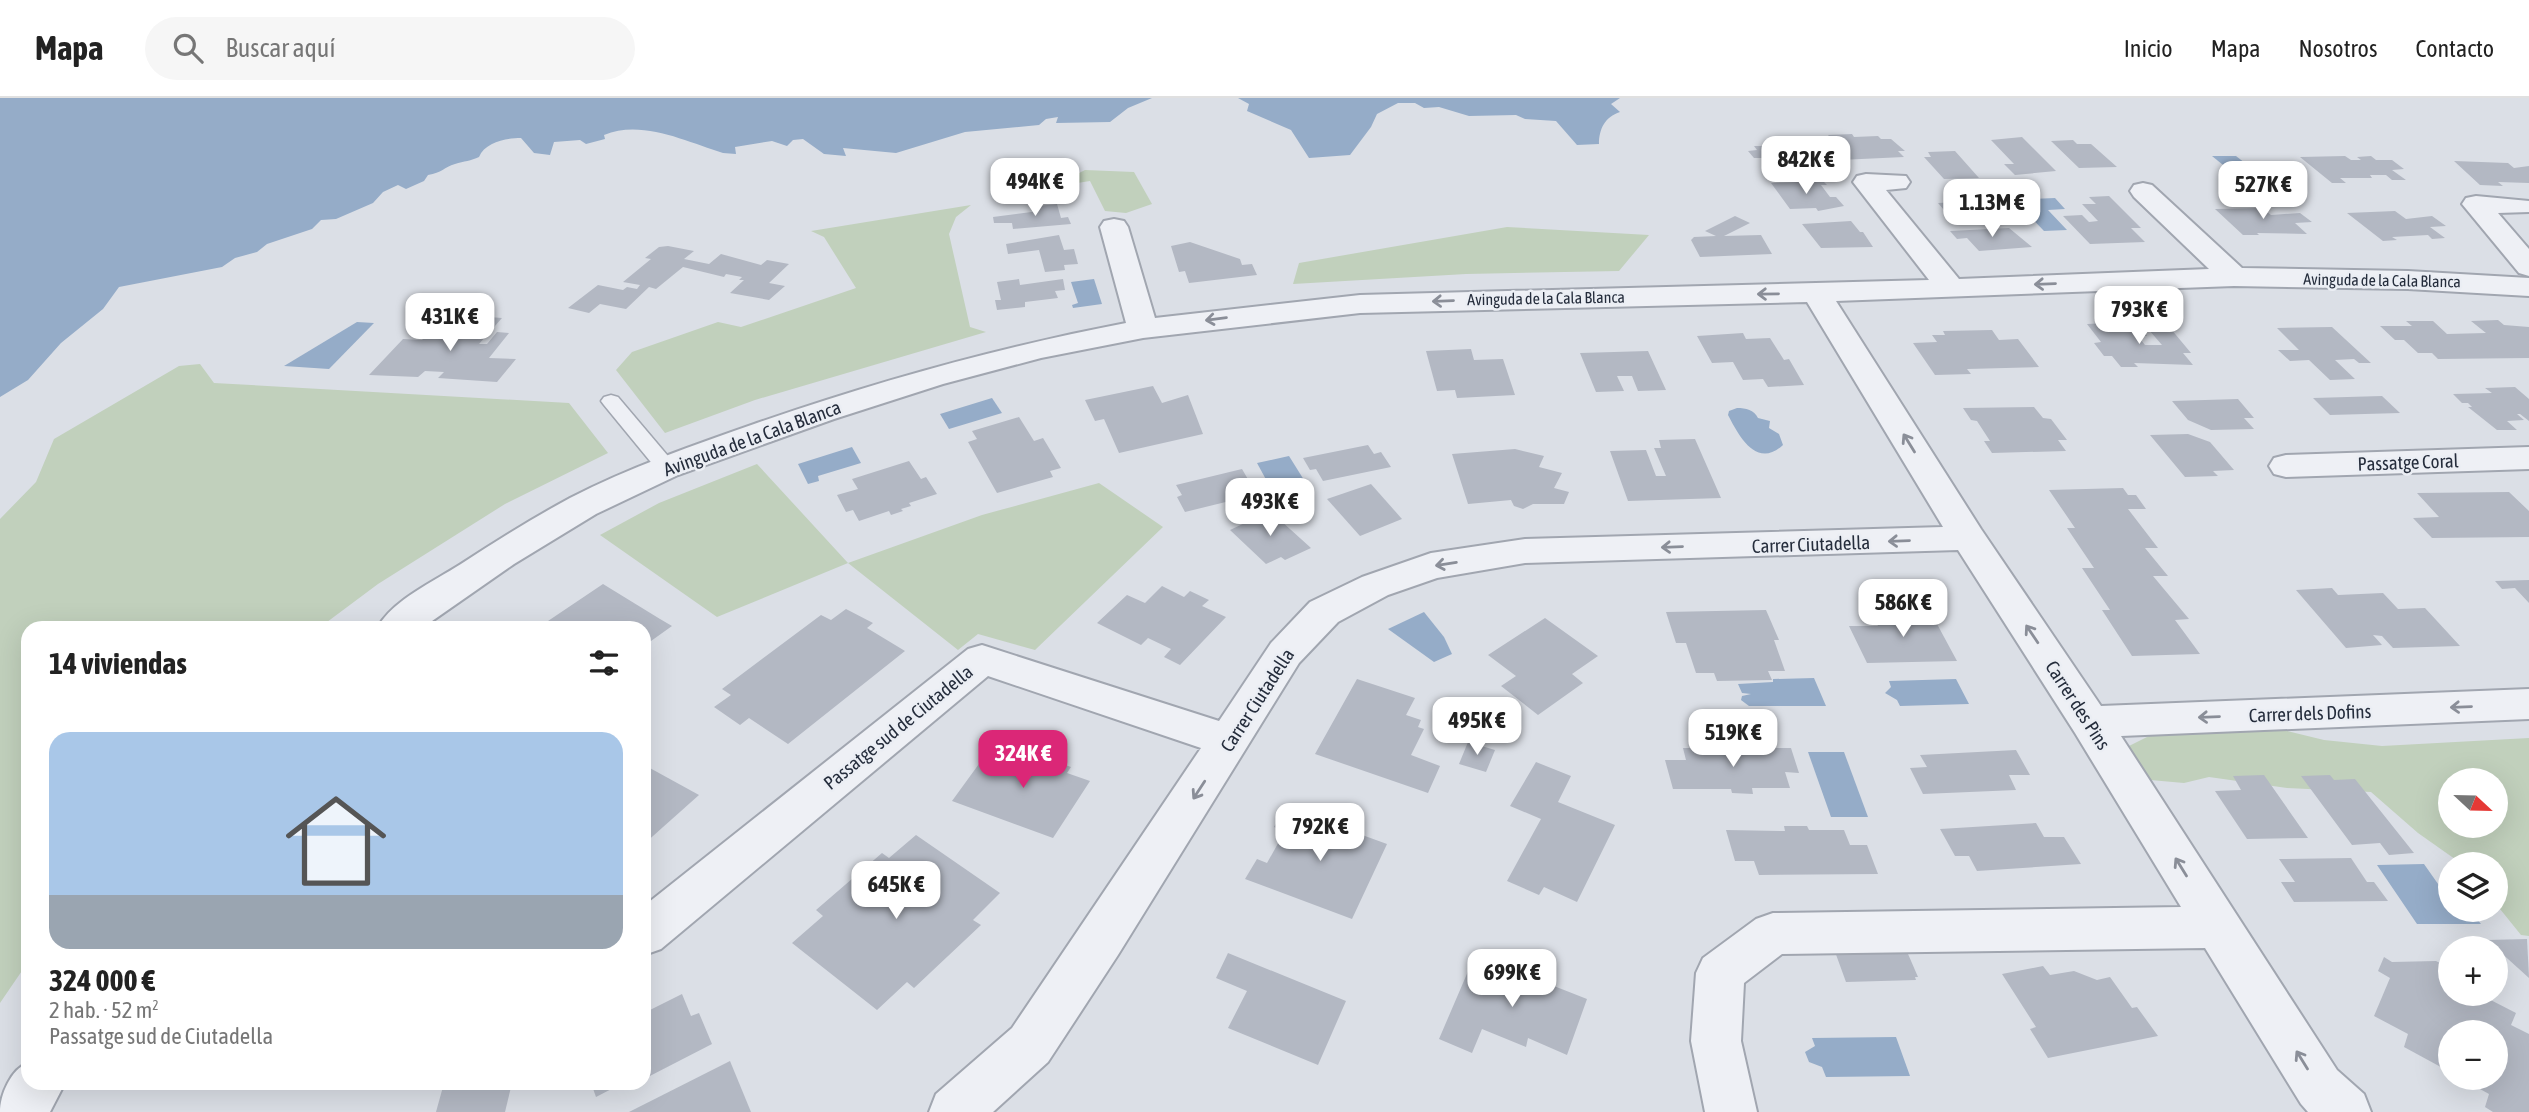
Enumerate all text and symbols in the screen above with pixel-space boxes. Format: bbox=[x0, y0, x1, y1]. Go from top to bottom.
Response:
search box bbox=[145, 17, 635, 80]
text: Mapa bbox=[35, 29, 103, 67]
icon: search bbox=[169, 29, 207, 67]
text: Buscar aquí bbox=[225, 33, 335, 63]
text: Inicio bbox=[2124, 35, 2173, 62]
text: Mapa bbox=[2211, 35, 2260, 62]
text: Nosotros bbox=[2298, 35, 2377, 62]
text: Contacto bbox=[2415, 35, 2494, 62]
pin: 842K € bbox=[1749, 136, 1863, 196]
text: 842K € bbox=[1777, 146, 1835, 172]
pin: 494K € bbox=[978, 158, 1092, 218]
pin: 527K € bbox=[2206, 162, 2320, 221]
text: 494K € bbox=[1006, 168, 1064, 194]
text: 527K € bbox=[2234, 171, 2292, 197]
pin: 1.13M € bbox=[1927, 180, 2057, 239]
text: 1.13M € bbox=[1959, 189, 2025, 215]
street label: Avinguda de la Cala Blanca bbox=[2303, 270, 2461, 291]
one-way arrow bbox=[2033, 277, 2056, 290]
pin: 793K € bbox=[2082, 286, 2196, 346]
one-way arrow bbox=[1757, 287, 1780, 300]
street label: Avinguda de la Cala Blanca bbox=[1467, 288, 1625, 309]
pin: 431K € bbox=[393, 294, 507, 353]
one-way arrow bbox=[1432, 294, 1455, 307]
text: 793K € bbox=[2110, 296, 2168, 322]
text: 431K € bbox=[421, 303, 479, 329]
one-way arrow bbox=[1205, 313, 1228, 326]
street label: Avinguda de la Cala Blanca bbox=[660, 396, 844, 480]
one-way arrow bbox=[1902, 433, 1916, 453]
street label: Passatge Coral bbox=[2357, 449, 2459, 475]
pin: 493K € bbox=[1213, 478, 1327, 538]
text: 493K € bbox=[1241, 488, 1299, 514]
street label: Carrer Ciutadella bbox=[1751, 531, 1871, 557]
one-way arrow bbox=[1888, 535, 1911, 548]
one-way arrow bbox=[1661, 541, 1684, 554]
one-way arrow bbox=[1435, 558, 1457, 571]
pin: 586K € bbox=[1846, 580, 1960, 639]
text: 586K € bbox=[1874, 589, 1932, 615]
one-way arrow bbox=[2024, 625, 2039, 644]
icon: filters bbox=[585, 644, 623, 682]
street label: Carrer Ciutadella bbox=[1216, 644, 1298, 756]
text: 14 viviendas bbox=[49, 646, 187, 680]
street label: Carrer des Pins bbox=[2041, 656, 2115, 754]
street label: Passatge sud de Ciutadella bbox=[819, 660, 977, 794]
pin: 495K € bbox=[1420, 698, 1534, 757]
street label: Carrer dels Dofins bbox=[2248, 700, 2372, 726]
one-way arrow bbox=[2450, 700, 2473, 713]
text: 495K € bbox=[1448, 707, 1506, 733]
pin: 519K € bbox=[1676, 710, 1790, 769]
one-way arrow bbox=[2198, 711, 2221, 724]
text: 519K € bbox=[1704, 719, 1762, 745]
pin: 324K € bbox=[966, 730, 1080, 790]
text: 324K € bbox=[994, 740, 1052, 766]
north arrow bbox=[2438, 768, 2508, 838]
map controls bbox=[2438, 768, 2508, 1090]
icon: home bbox=[273, 778, 399, 904]
one-way arrow bbox=[1191, 780, 1206, 799]
pin: 792K € bbox=[1263, 804, 1377, 863]
text: 792K € bbox=[1291, 813, 1349, 839]
button: layers bbox=[2438, 852, 2508, 922]
one-way arrow bbox=[2174, 857, 2188, 877]
pin: 645K € bbox=[839, 862, 953, 921]
text: 645K € bbox=[867, 871, 925, 897]
button: + bbox=[2438, 936, 2508, 1006]
pin: 699K € bbox=[1455, 950, 1569, 1009]
text: 699K € bbox=[1483, 959, 1541, 985]
text: 324 000 € bbox=[49, 963, 155, 997]
text: 2 hab. · 52 m² bbox=[49, 997, 159, 1023]
button: − bbox=[2438, 1020, 2508, 1090]
text: Passatge sud de Ciutadella bbox=[49, 1023, 273, 1049]
one-way arrow bbox=[2294, 1050, 2308, 1070]

